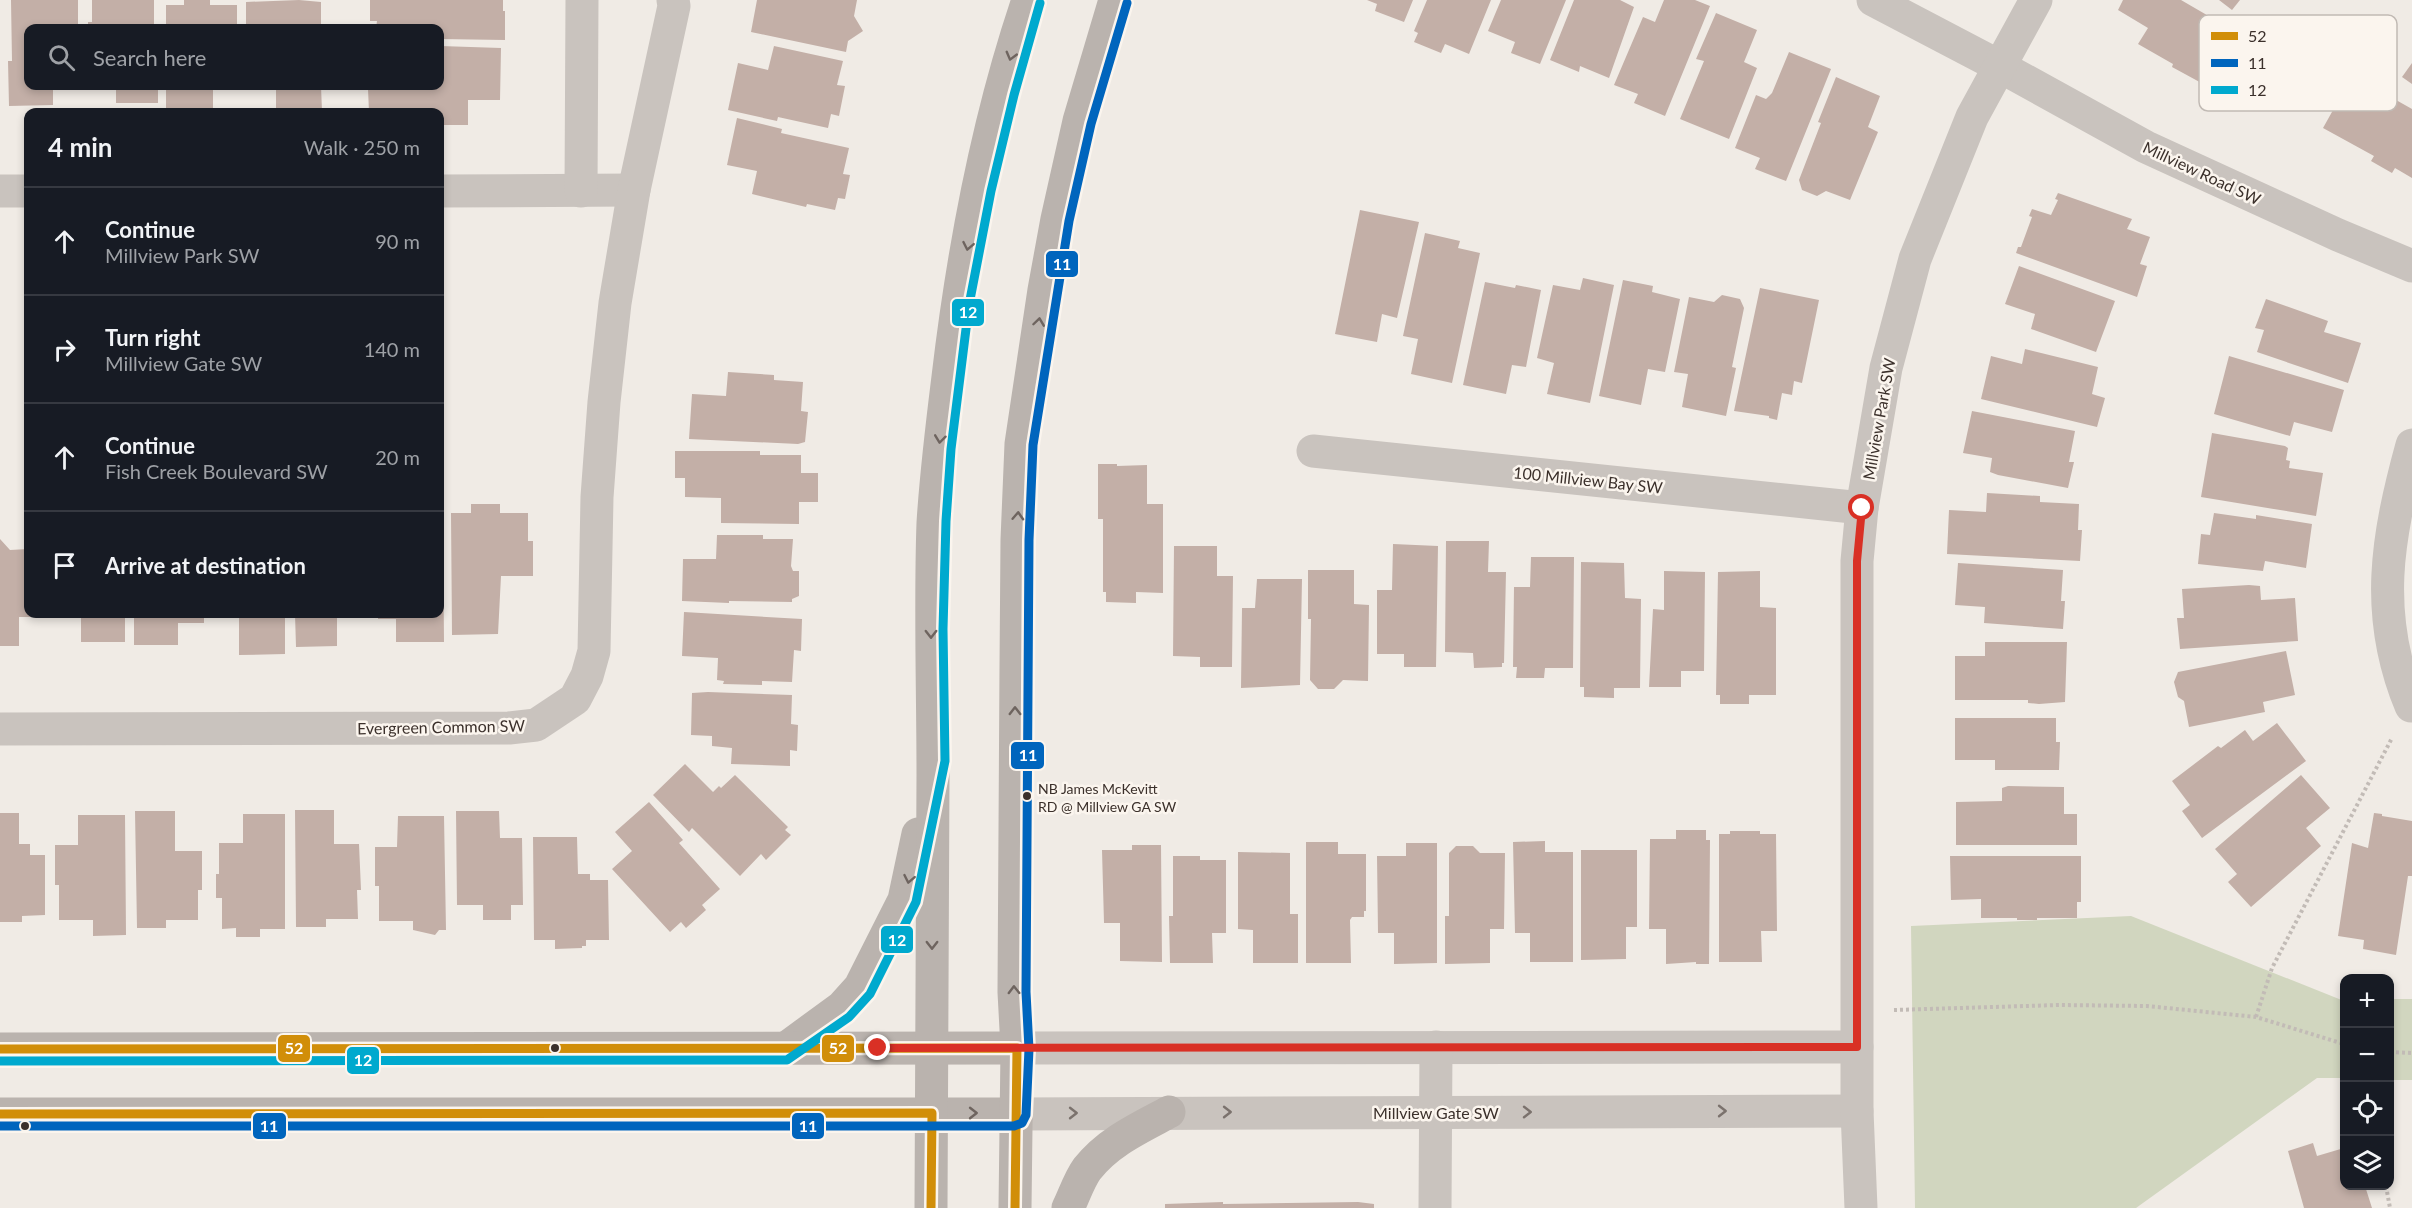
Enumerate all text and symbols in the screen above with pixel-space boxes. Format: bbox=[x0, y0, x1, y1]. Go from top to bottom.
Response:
legend bbox=[2199, 15, 2397, 111]
search box bbox=[24, 24, 444, 90]
text: 52 bbox=[2248, 26, 2267, 45]
icon: search bbox=[45, 41, 78, 74]
text: Search here bbox=[93, 44, 206, 71]
one-way arrow bbox=[1006, 51, 1019, 61]
text: 11 bbox=[2248, 53, 2267, 72]
text: 12 bbox=[2248, 80, 2267, 99]
text: 4 min bbox=[48, 131, 112, 163]
text: Walk · 250 m bbox=[304, 135, 420, 159]
street label: Millview Road SW bbox=[2140, 137, 2264, 208]
text: Continue bbox=[105, 216, 195, 243]
icon: ahead bbox=[48, 225, 81, 258]
text: 90 m bbox=[375, 229, 420, 253]
one-way arrow bbox=[962, 241, 975, 251]
text: Millview Park SW bbox=[105, 243, 259, 267]
line badge: 11 bbox=[1045, 250, 1079, 278]
text: 11 bbox=[1053, 254, 1071, 273]
line badge: 12 bbox=[951, 298, 985, 327]
text: 12 bbox=[959, 302, 977, 321]
one-way arrow bbox=[1032, 318, 1044, 327]
text: Turn right bbox=[105, 324, 200, 351]
icon: right bbox=[48, 333, 81, 366]
text: 140 m bbox=[364, 337, 420, 361]
text: Millview Gate SW bbox=[105, 351, 262, 375]
street label: Millview Park SW bbox=[1858, 356, 1899, 481]
text: Continue bbox=[105, 432, 195, 459]
one-way arrow bbox=[935, 434, 947, 444]
icon: ahead bbox=[48, 441, 81, 474]
text: 20 m bbox=[375, 445, 420, 469]
text: Fish Creek Boulevard SW bbox=[105, 459, 328, 483]
street label: 100 Millview Bay SW bbox=[1512, 462, 1664, 497]
route start bbox=[1848, 494, 1874, 520]
one-way arrow bbox=[1012, 511, 1025, 520]
icon: arrive bbox=[48, 549, 81, 582]
text: Arrive at destination bbox=[105, 552, 306, 579]
one-way arrow bbox=[925, 629, 937, 638]
one-way arrow bbox=[1009, 706, 1022, 715]
street label: Evergreen Common SW bbox=[357, 716, 526, 737]
line badge: 11 bbox=[1010, 741, 1045, 770]
text: 11 bbox=[1019, 745, 1037, 764]
place label: NB James McKevitt RD @ Millview GA SW bbox=[1038, 780, 1177, 815]
marker: NB James McKevitt RD @ Millview GA SW bbox=[1021, 790, 1033, 802]
one-way arrow bbox=[903, 874, 916, 884]
line badge: 12 bbox=[880, 925, 914, 954]
text: 12 bbox=[888, 930, 906, 949]
one-way arrow bbox=[926, 940, 938, 949]
map controls bbox=[2340, 974, 2394, 1190]
button: + bbox=[2340, 974, 2394, 1028]
one-way arrow bbox=[1008, 985, 1020, 994]
button: − bbox=[2340, 1028, 2394, 1082]
line badge: 52 bbox=[277, 1034, 311, 1063]
line badge: 52 bbox=[821, 1034, 855, 1063]
route end bbox=[864, 1034, 890, 1060]
text: 52 bbox=[285, 1038, 303, 1057]
text: 52 bbox=[829, 1038, 847, 1057]
unlabelled marker bbox=[549, 1042, 561, 1054]
line badge: 12 bbox=[346, 1046, 380, 1075]
text: 12 bbox=[354, 1050, 372, 1069]
button: locate bbox=[2340, 1082, 2394, 1136]
street label: Millview Gate SW bbox=[1373, 1103, 1499, 1122]
one-way arrow bbox=[1718, 1105, 1727, 1118]
one-way arrow bbox=[1223, 1106, 1232, 1118]
one-way arrow bbox=[1523, 1106, 1532, 1118]
one-way arrow bbox=[969, 1107, 978, 1119]
one-way arrow bbox=[1068, 1107, 1077, 1119]
line badge: 11 bbox=[252, 1112, 287, 1140]
line badge: 11 bbox=[791, 1112, 825, 1140]
text: 11 bbox=[260, 1116, 278, 1135]
text: 11 bbox=[799, 1116, 817, 1135]
unlabelled marker bbox=[19, 1120, 31, 1132]
button: layers bbox=[2340, 1136, 2394, 1190]

